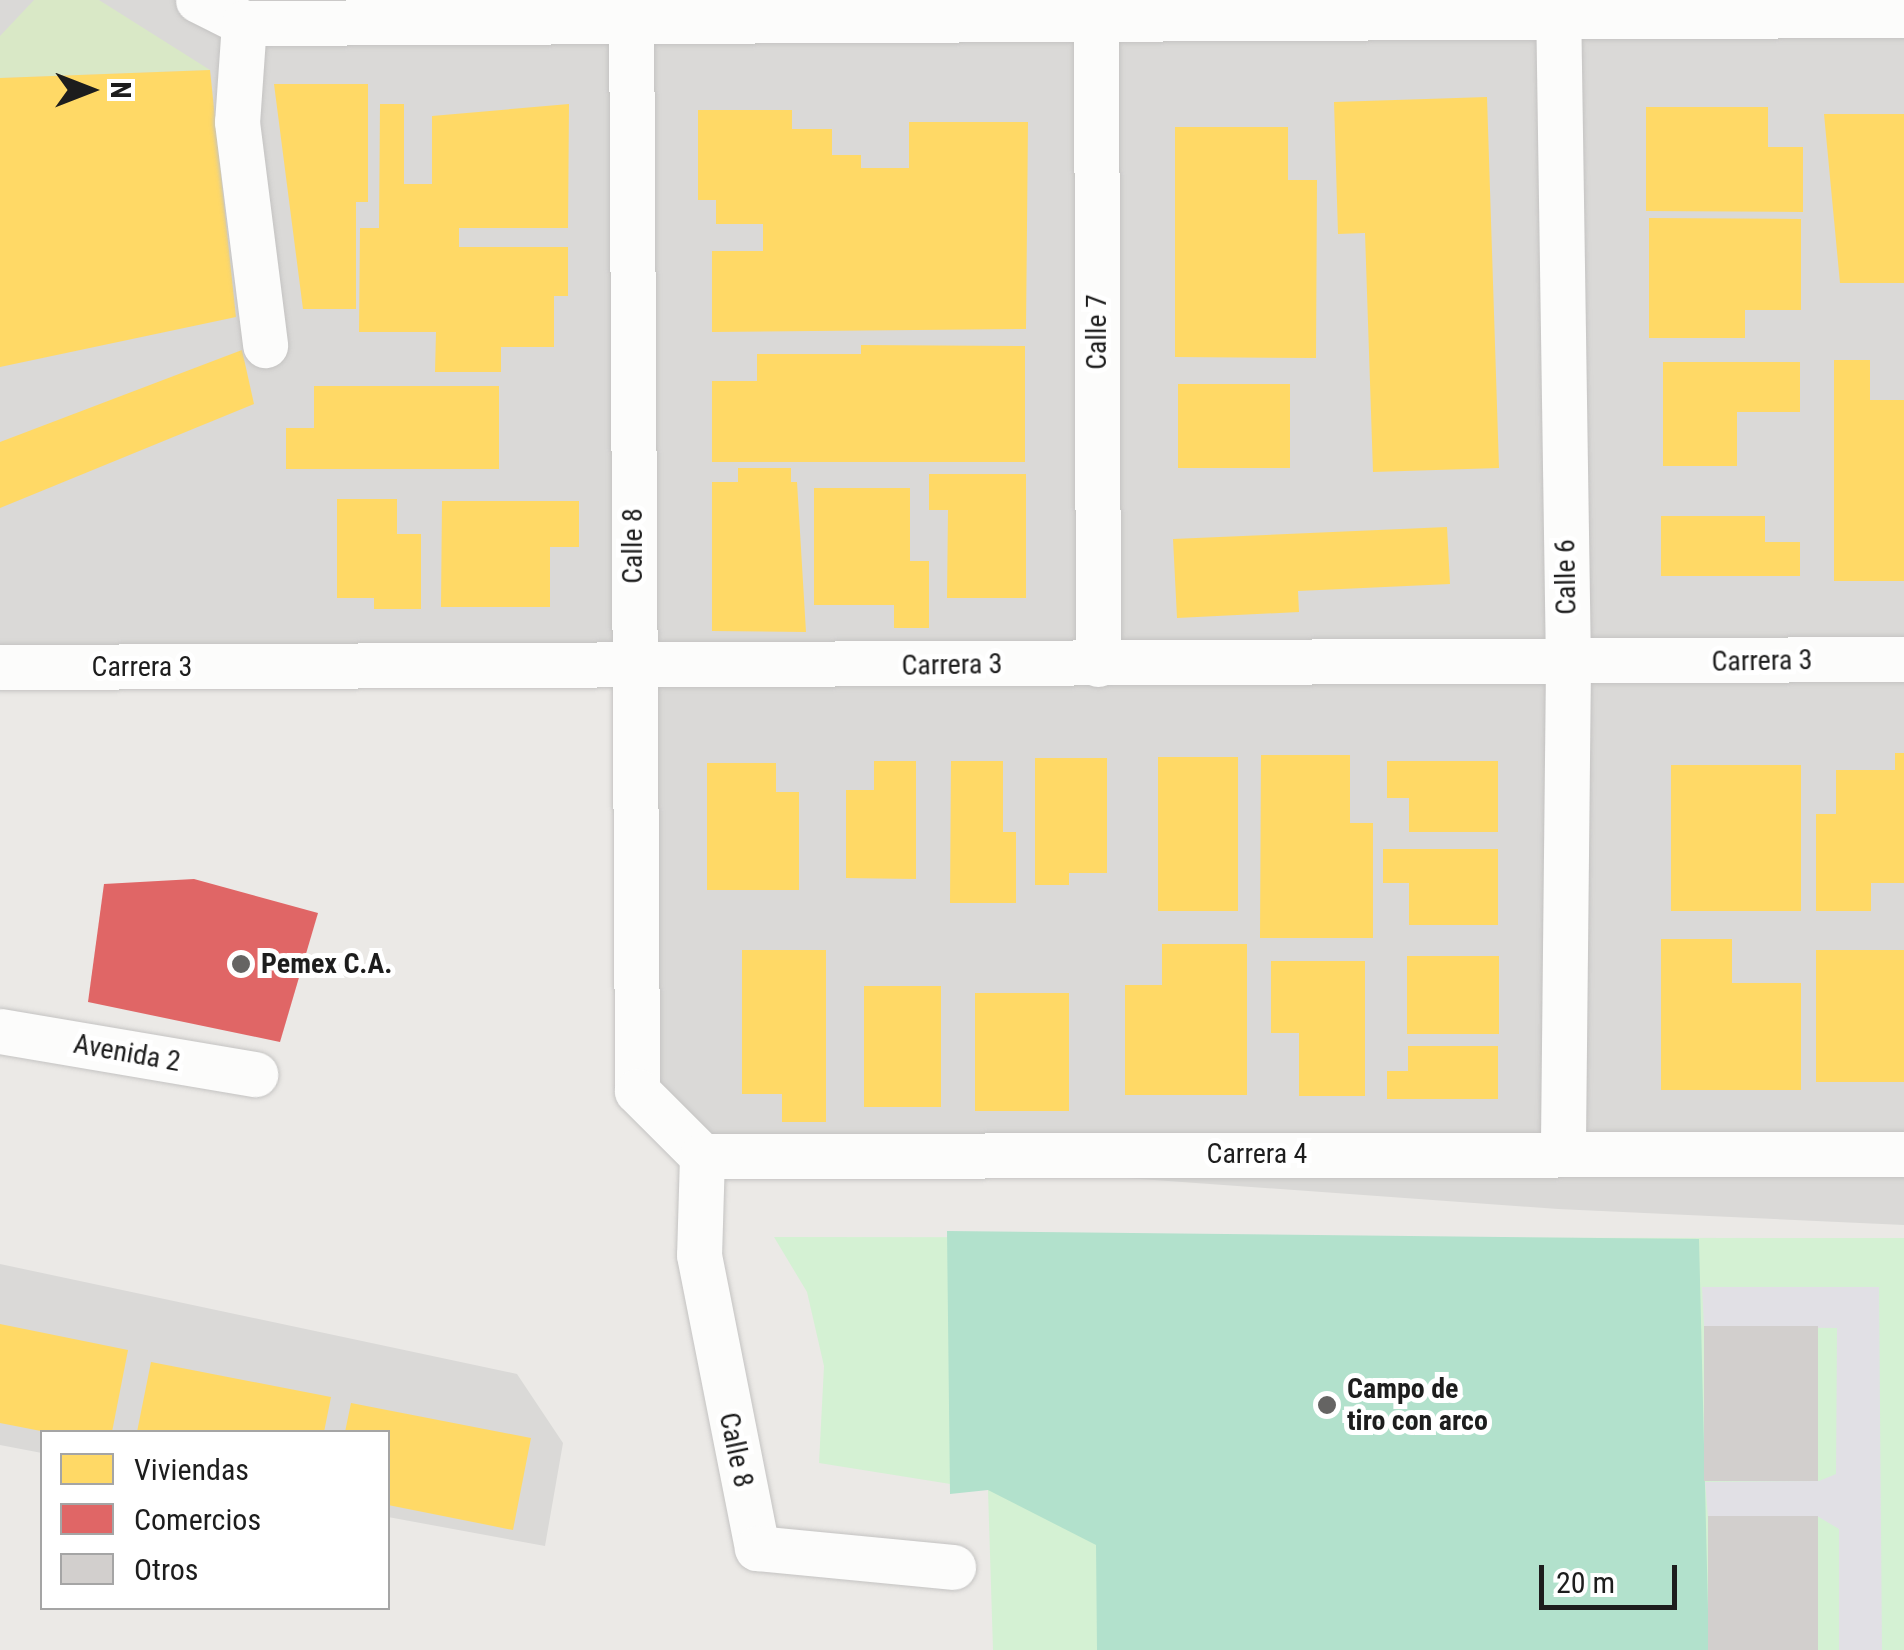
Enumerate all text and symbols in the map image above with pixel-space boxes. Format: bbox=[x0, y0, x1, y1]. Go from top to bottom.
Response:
north arrow bbox=[40, 40, 140, 140]
text: N bbox=[104, 81, 137, 99]
street label: Calle 7 bbox=[1080, 294, 1114, 370]
street label: Calle 8 bbox=[616, 508, 650, 584]
street label: Calle 6 bbox=[1549, 539, 1583, 615]
street label: Carrera 3 bbox=[1711, 643, 1813, 679]
street label: Carrera 3 bbox=[901, 647, 1003, 683]
street label: Carrera 3 bbox=[92, 650, 192, 684]
place label: Pemex C.A. bbox=[261, 947, 392, 981]
marker: Pemex C.A. bbox=[230, 953, 252, 975]
street label: Avenida 2 bbox=[71, 1027, 183, 1079]
street label: Carrera 4 bbox=[1207, 1137, 1307, 1171]
place label: Campo de tiro con arco bbox=[1347, 1372, 1488, 1438]
marker: Campo de tiro con arco bbox=[1316, 1394, 1338, 1416]
street label: Calle 8 bbox=[712, 1410, 760, 1490]
legend bbox=[40, 1430, 390, 1610]
text: Viviendas bbox=[134, 1452, 249, 1487]
text: Comercios bbox=[134, 1502, 261, 1537]
scale bar bbox=[1544, 1545, 1682, 1607]
text: Otros bbox=[134, 1552, 199, 1587]
text: 20 m bbox=[1556, 1565, 1615, 1600]

